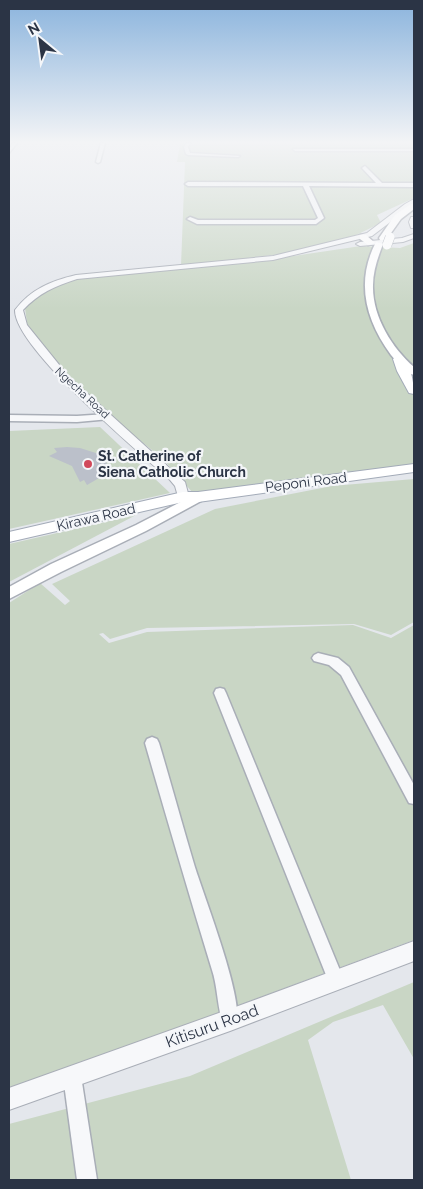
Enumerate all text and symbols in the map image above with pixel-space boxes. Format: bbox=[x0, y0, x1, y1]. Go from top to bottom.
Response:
north arrow bbox=[15, 15, 65, 65]
text: N bbox=[25, 19, 42, 38]
street label: Ngecha Road bbox=[52, 365, 112, 421]
place label: St. Catherine of Siena Catholic Church bbox=[98, 448, 246, 480]
marker: St. Catherine of Siena Catholic Church bbox=[82, 458, 94, 470]
street label: Peponi Road bbox=[264, 469, 348, 495]
street label: Kirawa Road bbox=[55, 500, 137, 534]
street label: Kitisuru Road bbox=[163, 1000, 261, 1052]

